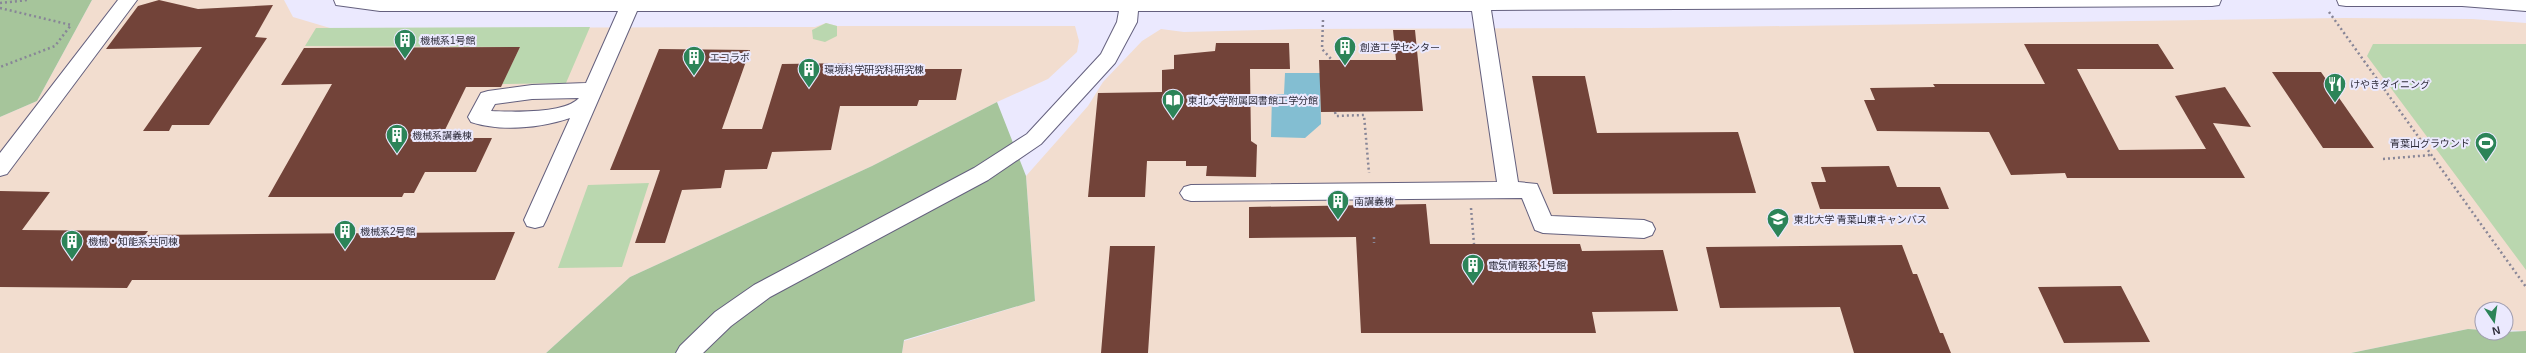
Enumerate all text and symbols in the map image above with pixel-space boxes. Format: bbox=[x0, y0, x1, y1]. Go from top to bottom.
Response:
building icon: 機械系1号館 bbox=[392, 27, 418, 60]
building icon: 創造工学センター bbox=[1332, 34, 1358, 67]
place label: 機械系1号館 bbox=[420, 35, 476, 46]
place label: 創造工学センター bbox=[1360, 42, 1440, 53]
building icon: エコラボ bbox=[681, 44, 707, 77]
place label: エコラボ bbox=[710, 52, 750, 63]
building icon: 環境科学研究科研究棟 bbox=[796, 56, 822, 89]
place label: 環境科学研究科研究棟 bbox=[824, 64, 924, 75]
restaurant icon: けやきダイニング bbox=[2322, 71, 2348, 104]
place label: けやきダイニング bbox=[2350, 79, 2430, 90]
library icon: 東北大学附属図書館工学分館 bbox=[1160, 87, 1186, 120]
place label: 東北大学附属図書館工学分館 bbox=[1188, 95, 1318, 106]
building icon: 機械系講義棟 bbox=[384, 122, 410, 155]
place label: 機械系講義棟 bbox=[412, 130, 472, 141]
sports icon: 青葉山グラウンド bbox=[2473, 130, 2499, 163]
place label: 青葉山グラウンド bbox=[2390, 138, 2470, 149]
building icon: 南講義棟 bbox=[1325, 188, 1351, 221]
place label: 南講義棟 bbox=[1354, 196, 1394, 207]
school or university icon: 東北大学 青葉山東キャンパス bbox=[1765, 206, 1791, 239]
place label: 東北大学 青葉山東キャンパス bbox=[1794, 214, 1927, 225]
building icon: 機械系2号館 bbox=[332, 218, 358, 251]
place label: 機械系2号館 bbox=[360, 226, 416, 237]
building icon: 機械・知能系共同棟 bbox=[59, 228, 85, 261]
place label: 機械・知能系共同棟 bbox=[88, 236, 178, 247]
building icon: 電気情報系 1号館 bbox=[1460, 252, 1486, 285]
place label: 電気情報系 1号館 bbox=[1488, 260, 1566, 271]
north arrow bbox=[2474, 301, 2514, 341]
text: N bbox=[2491, 324, 2501, 337]

